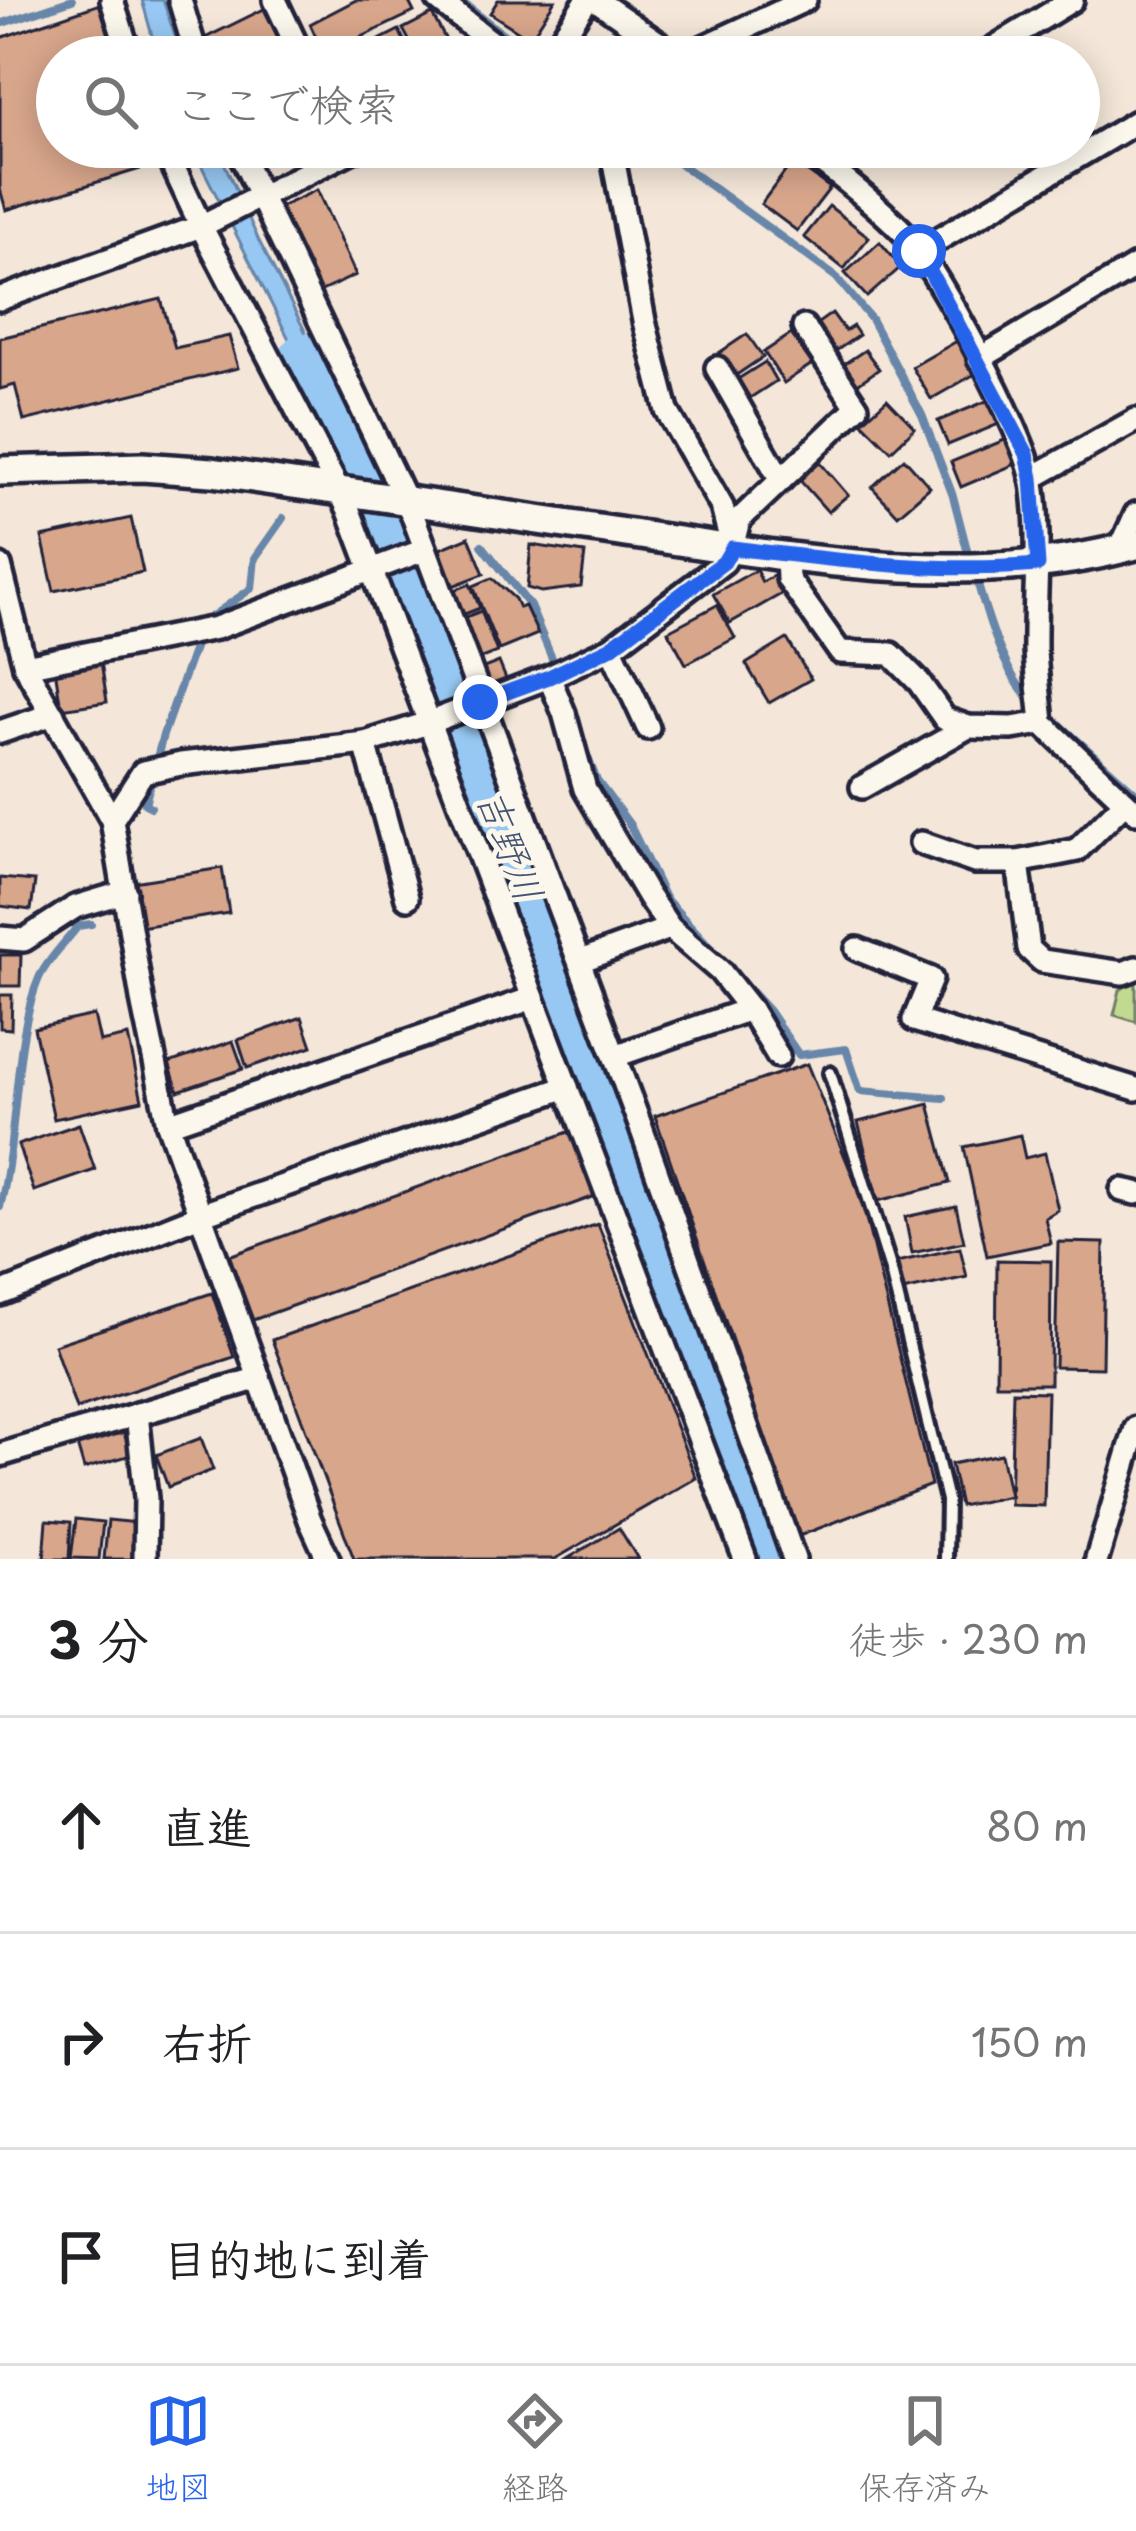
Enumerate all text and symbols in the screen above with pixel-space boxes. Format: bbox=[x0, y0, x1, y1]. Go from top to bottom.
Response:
search box bbox=[36, 36, 1100, 168]
text: ここで検索 bbox=[174, 68, 399, 136]
icon: search bbox=[78, 69, 144, 135]
route start bbox=[892, 224, 946, 278]
route end bbox=[453, 675, 507, 729]
water label: 吉野川 bbox=[464, 779, 561, 909]
text: 3 分 bbox=[48, 1599, 149, 1676]
text: 徒歩 · 230 m bbox=[849, 1608, 1088, 1667]
text: 直進 bbox=[162, 1791, 252, 1859]
icon: ahead bbox=[48, 1792, 114, 1858]
text: 80 m bbox=[986, 1795, 1088, 1854]
text: 右折 bbox=[162, 2007, 252, 2075]
icon: right bbox=[48, 2008, 114, 2074]
text: 150 m bbox=[971, 2011, 1088, 2070]
text: 目的地に到着 bbox=[162, 2223, 432, 2291]
icon: arrive bbox=[48, 2224, 114, 2290]
tab: 地図 bbox=[145, 2388, 211, 2510]
tab: 経路 bbox=[502, 2388, 568, 2510]
tab: 保存済み bbox=[859, 2388, 991, 2510]

